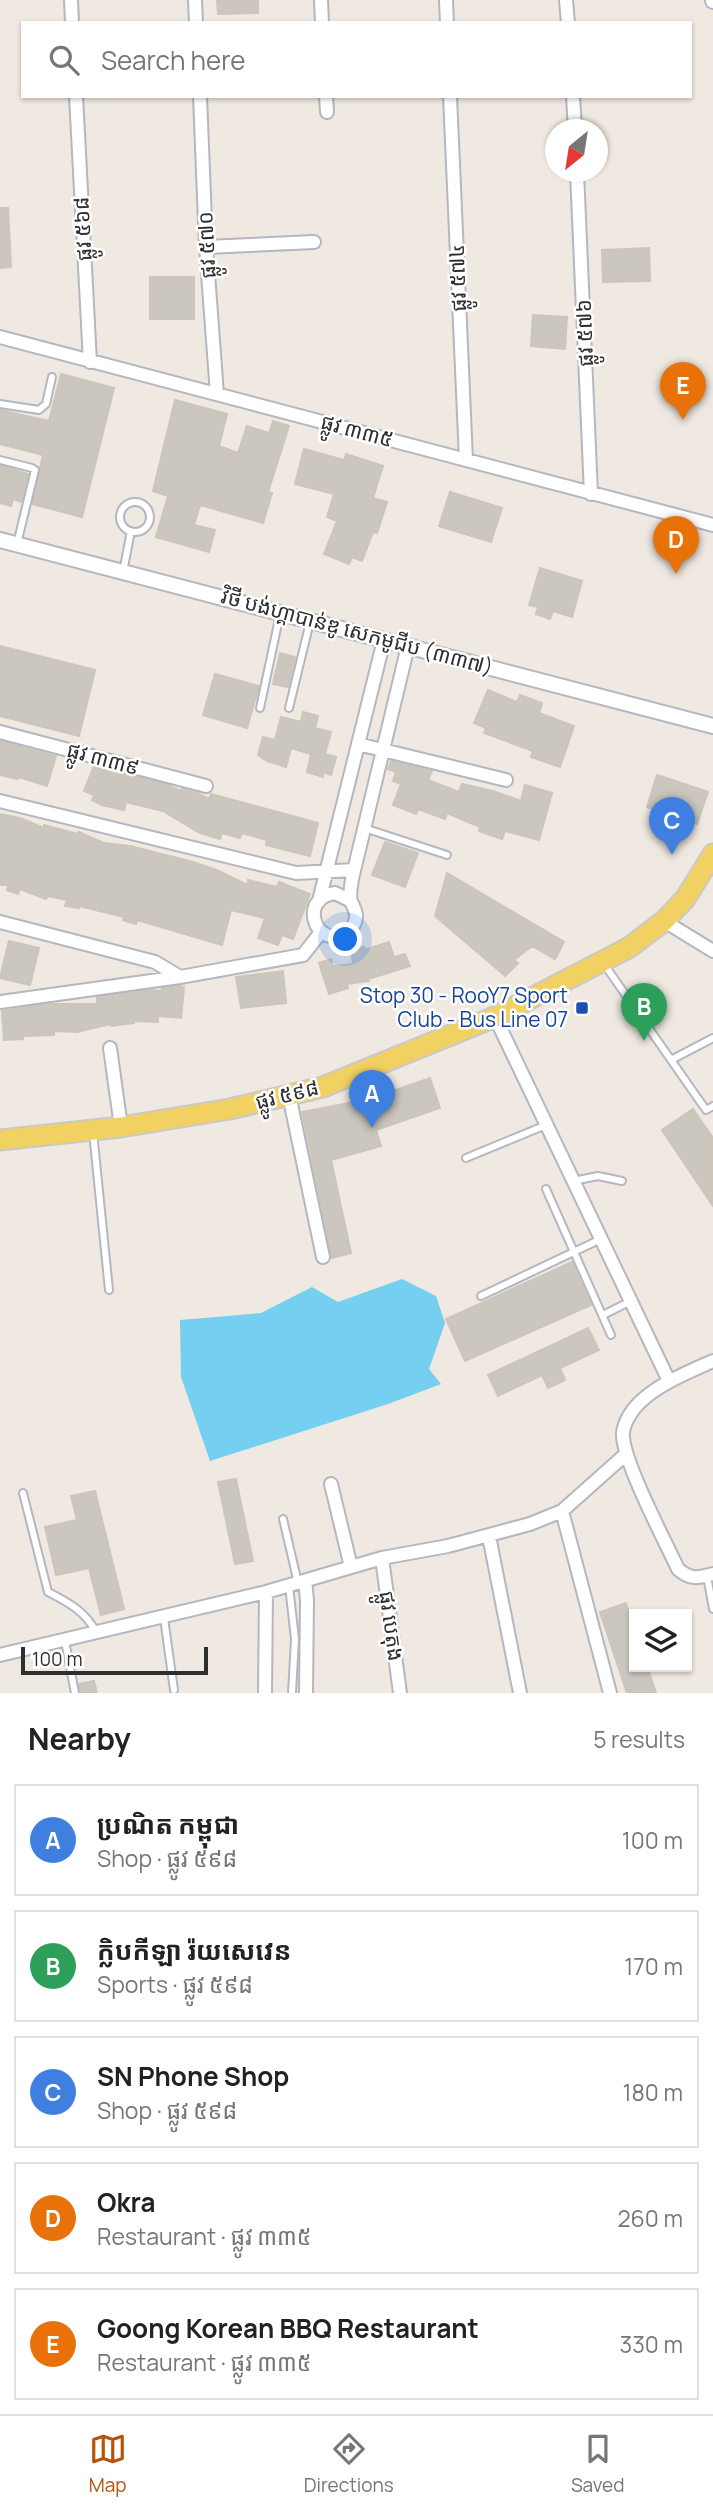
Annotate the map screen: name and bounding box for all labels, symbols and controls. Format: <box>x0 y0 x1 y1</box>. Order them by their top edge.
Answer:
search box <box>21 21 692 98</box>
icon: search <box>45 41 83 79</box>
text: Search here <box>101 42 246 78</box>
north arrow <box>545 119 608 182</box>
street label: ផ្លូវ ៥៦៨ <box>66 196 104 262</box>
street label: ផ្លូវ ៥៧០ <box>190 210 228 279</box>
street label: ផ្លូវ ៥៧៤ <box>442 244 478 312</box>
street label: ផ្លូវ ៥៧៦ <box>569 299 605 367</box>
pin: E <box>660 362 706 420</box>
street label: ផ្លូវ ៣៣៥ <box>316 407 397 459</box>
pin: D <box>653 516 699 574</box>
street label: វិថី បង់ហ្គាបាន់ឌូ សេកមូជីប (៣៣៧) <box>217 581 496 681</box>
street label: ផ្លូវ ៣៣៩ <box>62 735 143 787</box>
pin: C <box>649 797 695 855</box>
your location <box>328 922 362 956</box>
place label: Stop 30 - RooY7 Sport Club - Bus Line 07 <box>360 981 568 1033</box>
pin: B <box>621 983 667 1041</box>
marker: Stop 30 - RooY7 Sport Club - Bus Line 07 <box>574 1000 590 1016</box>
pin: A <box>349 1070 395 1128</box>
street label: ផ្លូវ ៥៩៨ <box>252 1073 323 1121</box>
street label: ផ្លូវ បេតុង <box>367 1589 411 1664</box>
map controls <box>629 1609 692 1672</box>
button: layers <box>629 1609 692 1672</box>
scale bar <box>21 1644 208 1676</box>
text: 100 m <box>32 1646 83 1672</box>
text: Nearby <box>28 1718 131 1759</box>
text: 5 results <box>593 1723 685 1755</box>
text: ប្រណិត កម្ពុជា <box>97 1806 239 1842</box>
text: A <box>45 1824 61 1856</box>
text: 100 m <box>622 1824 683 1856</box>
text: Shop · ផ្លូវ ៥៩៨ <box>97 1842 237 1874</box>
text: ក្លិបកីឡា រ៉យសេវេន <box>97 1932 291 1968</box>
text: B <box>46 1950 60 1982</box>
text: 170 m <box>624 1950 683 1982</box>
text: Sports · ផ្លូវ ៥៩៨ <box>97 1968 253 2000</box>
text: SN Phone Shop <box>97 2058 289 2094</box>
text: C <box>45 2076 62 2108</box>
text: 180 m <box>623 2076 683 2108</box>
text: Shop · ផ្លូវ ៥៩៨ <box>97 2094 237 2126</box>
text: Okra <box>97 2184 156 2220</box>
text: D <box>45 2202 61 2234</box>
text: 260 m <box>617 2202 683 2234</box>
text: Restaurant · ផ្លូវ ៣៣៥ <box>97 2220 311 2252</box>
text: Goong Korean BBQ Restaurant <box>97 2310 479 2346</box>
text: E <box>46 2328 60 2360</box>
text: 330 m <box>619 2328 683 2360</box>
text: Restaurant · ផ្លូវ ៣៣៥ <box>97 2346 311 2378</box>
tab: Map <box>89 2430 127 2498</box>
tab: Directions <box>304 2430 394 2498</box>
tab: Saved <box>571 2430 624 2498</box>

